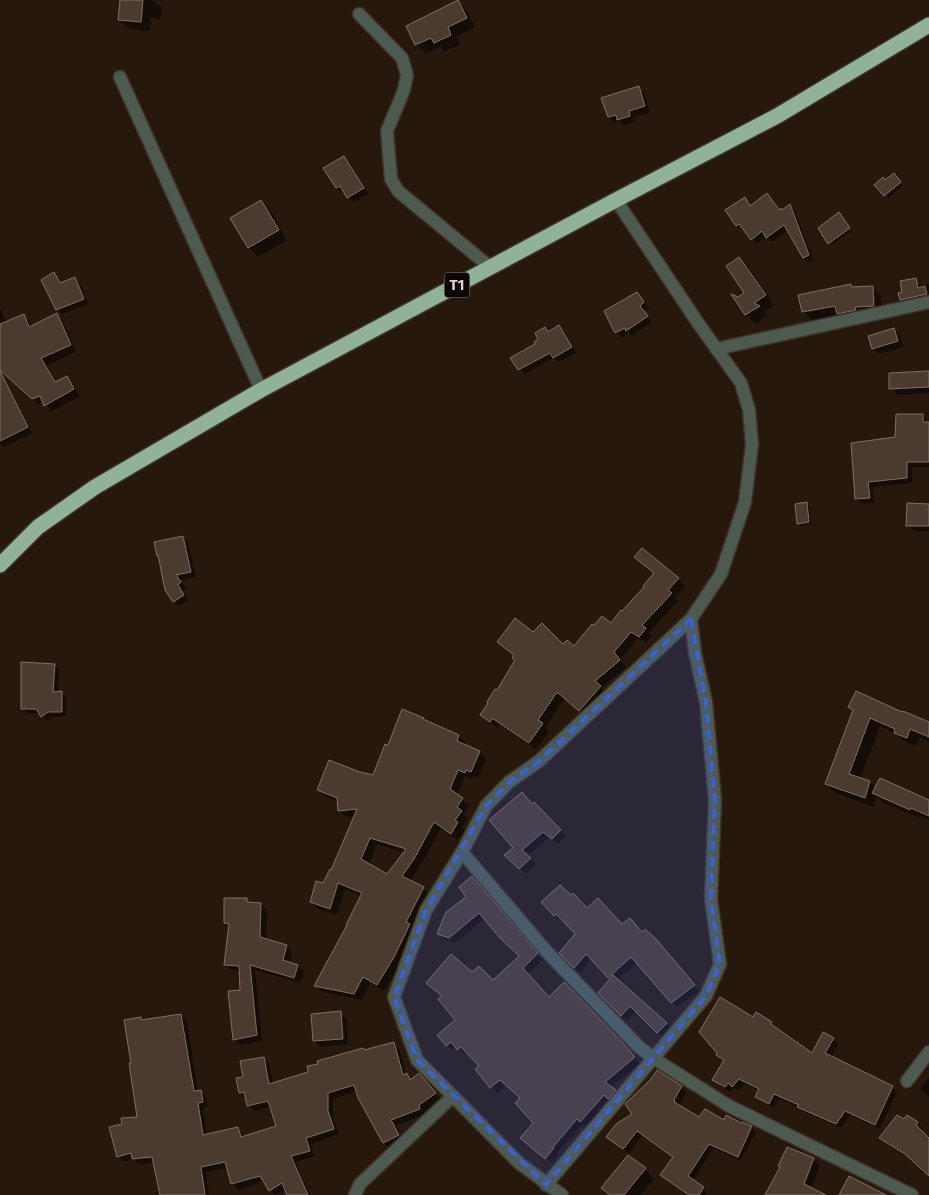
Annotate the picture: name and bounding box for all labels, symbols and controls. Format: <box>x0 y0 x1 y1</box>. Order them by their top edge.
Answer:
road number: T1 <box>444 272 470 298</box>

